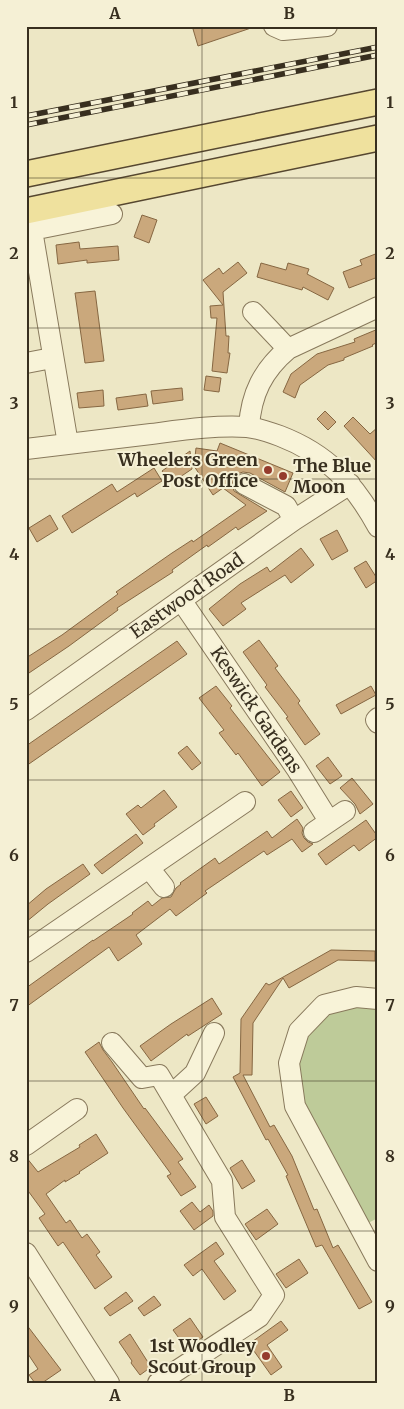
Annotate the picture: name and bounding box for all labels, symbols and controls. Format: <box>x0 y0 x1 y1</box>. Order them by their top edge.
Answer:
text: A <box>108 3 121 23</box>
text: B <box>283 3 295 23</box>
text: 1 <box>10 92 18 112</box>
text: 1 <box>386 92 394 112</box>
text: 2 <box>9 243 19 263</box>
text: 2 <box>385 243 395 263</box>
text: 3 <box>9 393 19 413</box>
text: 3 <box>385 393 395 413</box>
place label: Wheelers Green Post Office <box>117 448 258 492</box>
place label: The Blue Moon <box>293 454 372 498</box>
marker: Wheelers Green Post Office <box>262 464 274 476</box>
marker: The Blue Moon <box>277 470 289 482</box>
text: 4 <box>9 544 19 564</box>
text: 4 <box>385 544 395 564</box>
street label: Eastwood Road <box>125 548 248 643</box>
street label: Keswick Gardens <box>206 642 307 778</box>
text: 5 <box>9 694 19 714</box>
text: 5 <box>385 694 395 714</box>
text: 6 <box>9 845 19 865</box>
text: 6 <box>385 845 395 865</box>
text: 7 <box>9 995 19 1015</box>
text: 7 <box>385 995 395 1015</box>
text: 8 <box>9 1146 19 1166</box>
text: 8 <box>385 1146 395 1166</box>
text: 9 <box>9 1296 19 1316</box>
text: 9 <box>385 1296 395 1316</box>
place label: 1st Woodley Scout Group <box>148 1334 256 1378</box>
marker: 1st Woodley Scout Group <box>260 1350 272 1362</box>
text: A <box>108 1385 121 1405</box>
text: B <box>283 1385 295 1405</box>

